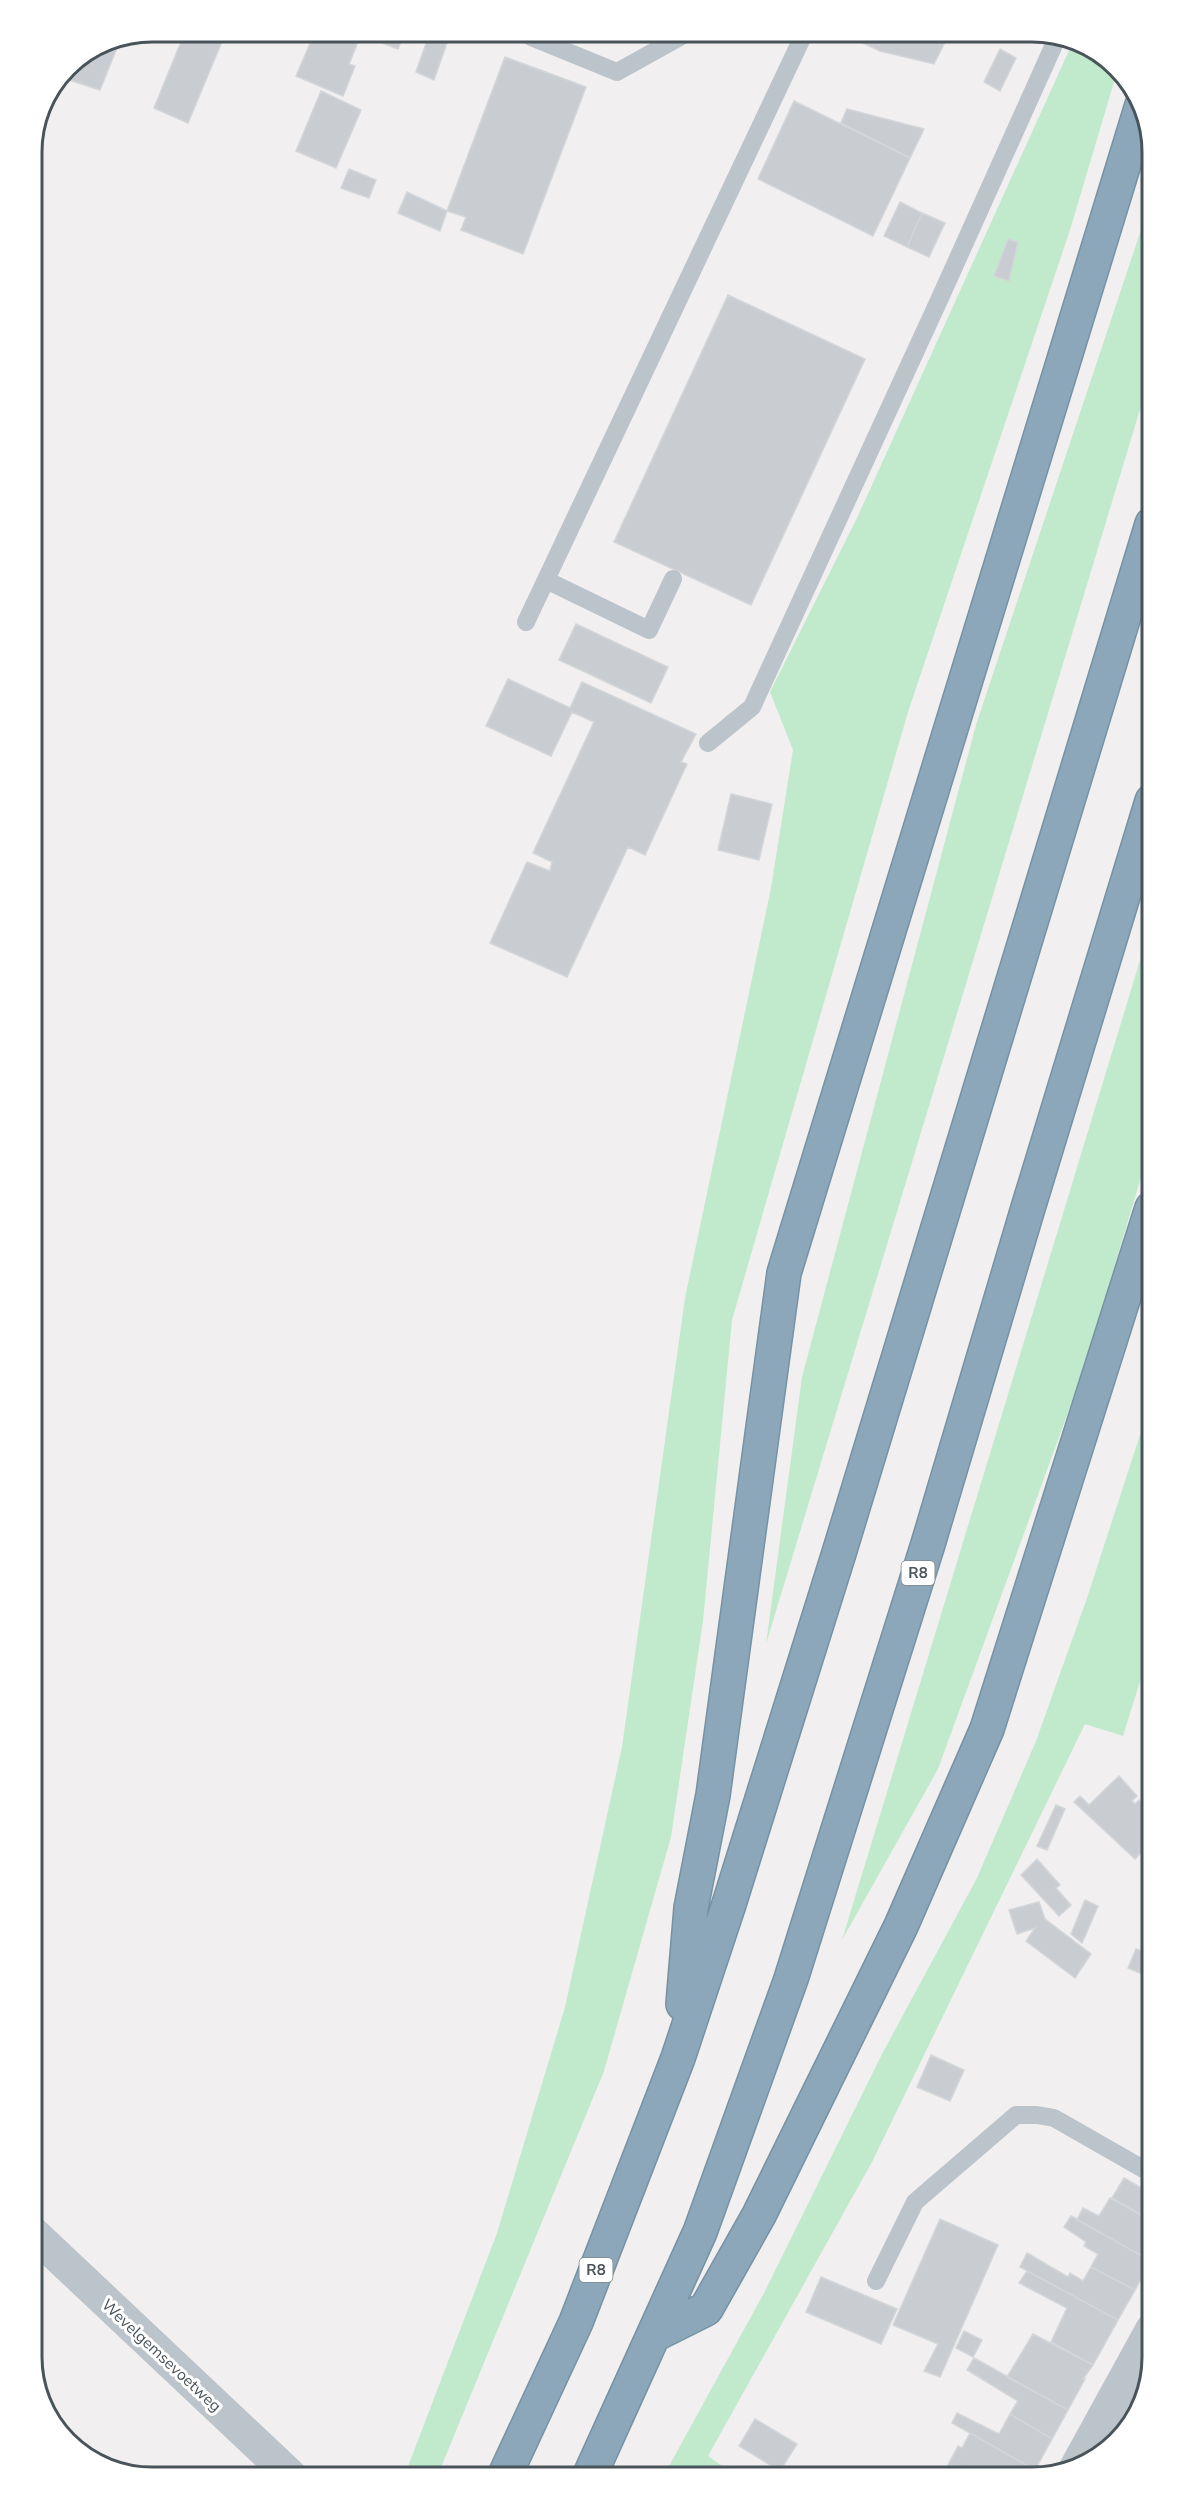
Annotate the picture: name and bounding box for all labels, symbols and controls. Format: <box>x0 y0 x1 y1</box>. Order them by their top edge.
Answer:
road number: R8 <box>902 1561 934 1585</box>
road number: R8 <box>580 2258 612 2282</box>
street label: Wevelgemsevoetweg <box>97 2294 226 2417</box>

